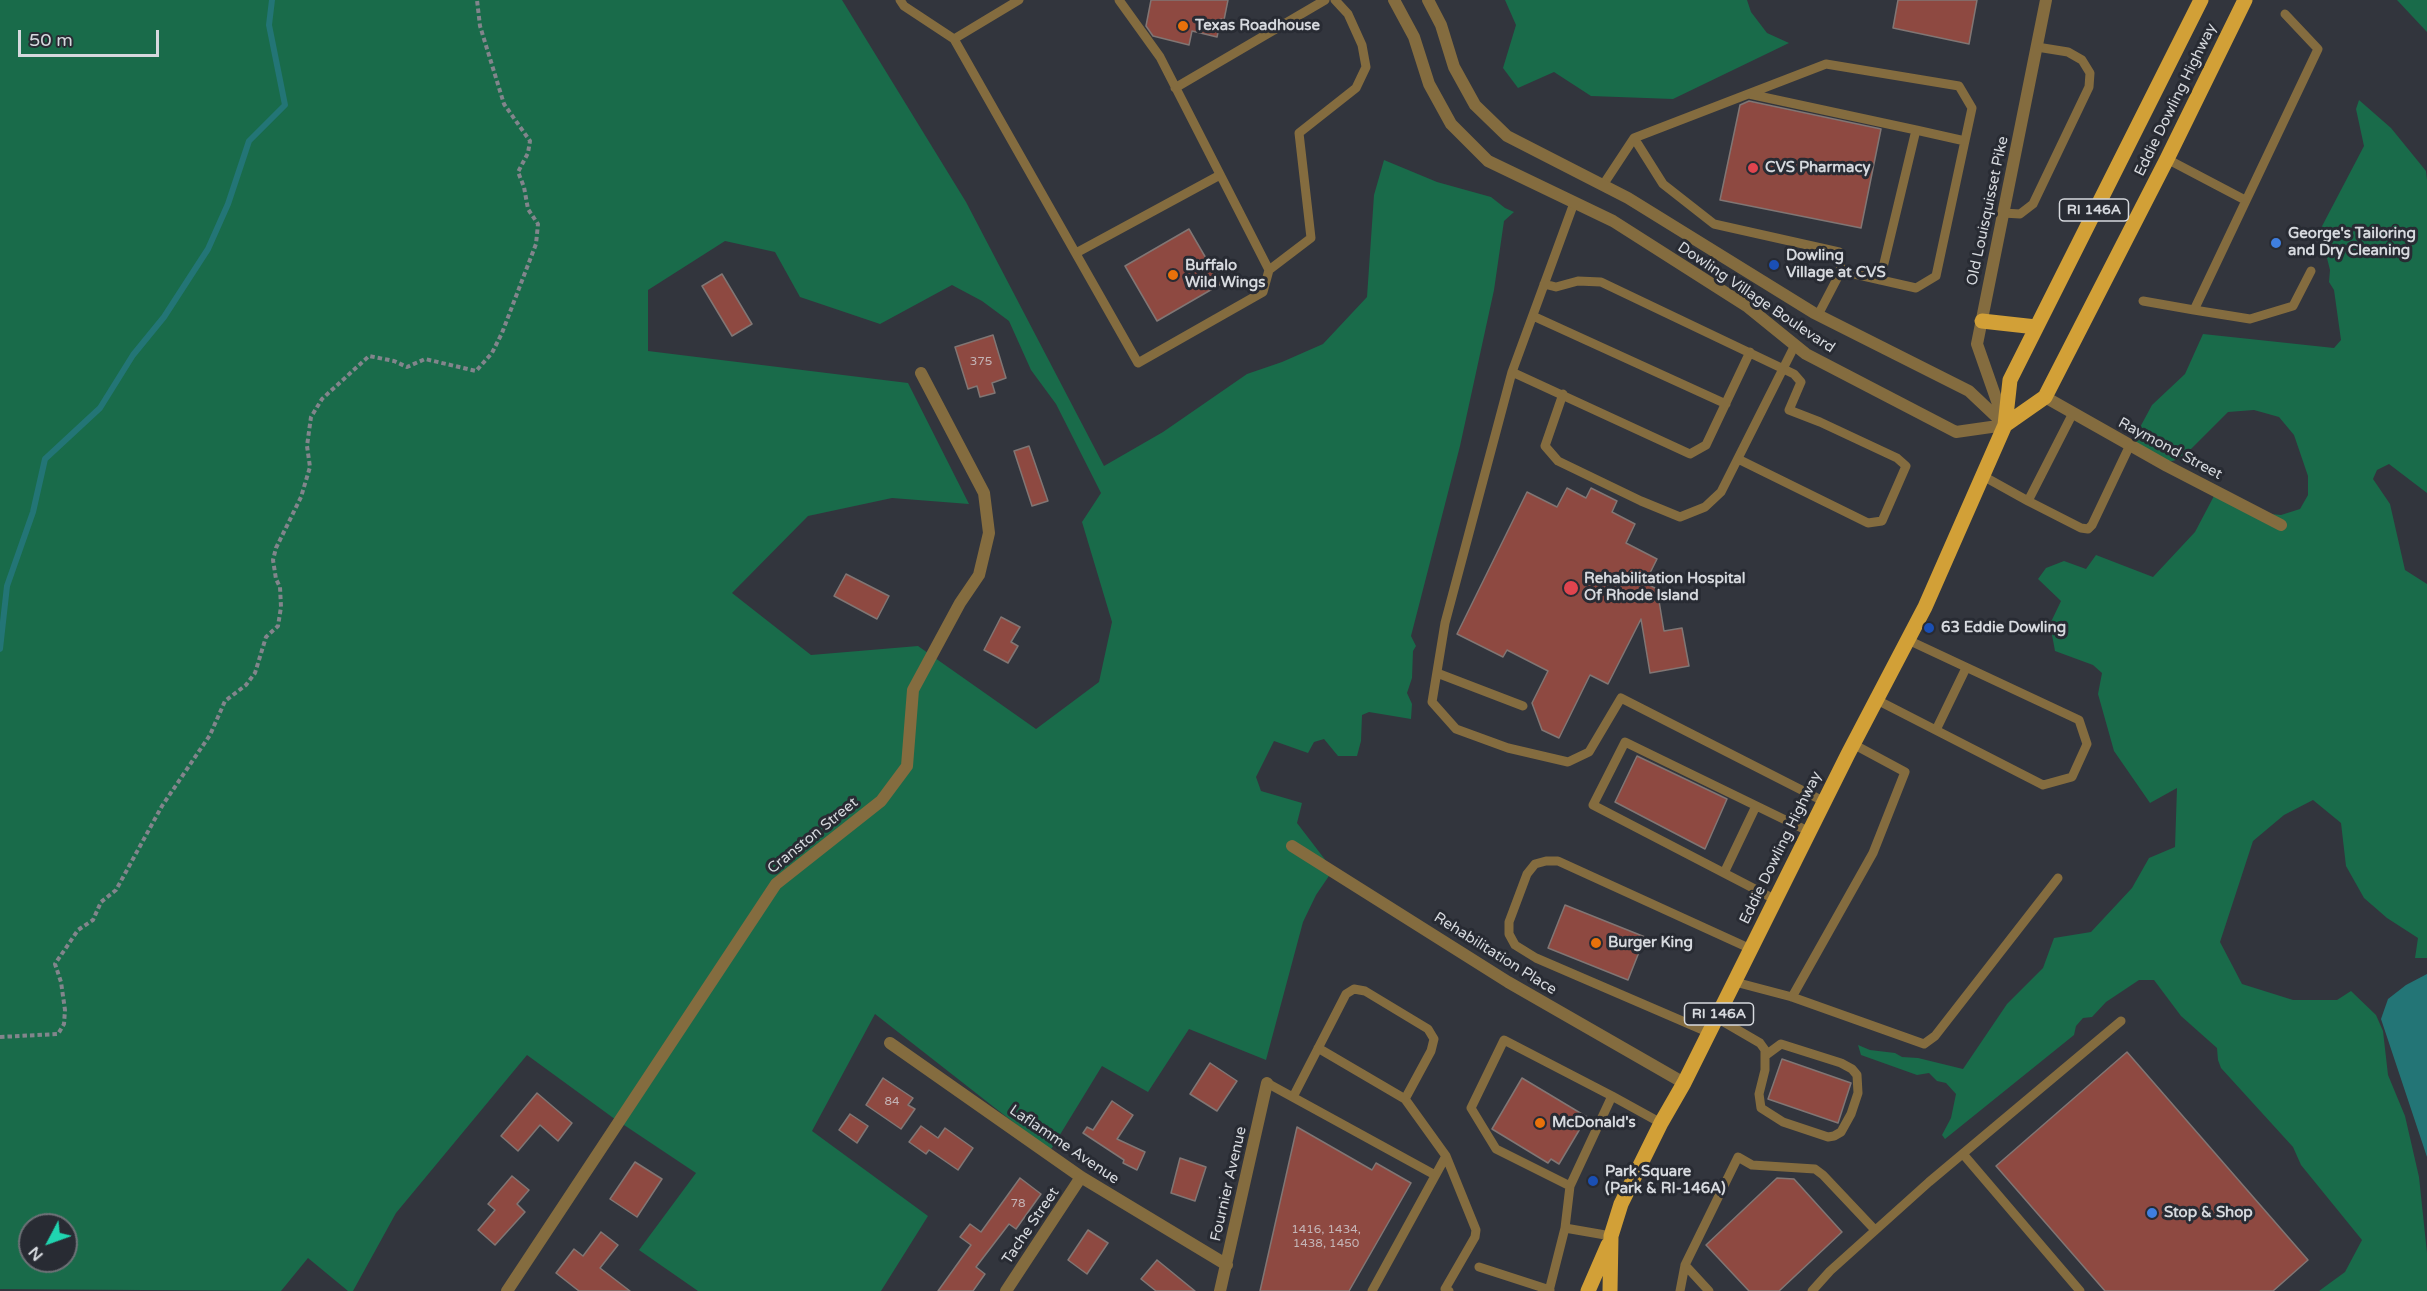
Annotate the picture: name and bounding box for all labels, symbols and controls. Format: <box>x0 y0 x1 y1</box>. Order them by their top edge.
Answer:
place label: Texas Roadhouse <box>1195 17 1320 35</box>
scale bar <box>21 18 162 56</box>
marker: Texas Roadhouse <box>1176 19 1190 33</box>
street label: Eddie Dowling Highway <box>2131 21 2221 179</box>
text: 50 m <box>29 29 73 51</box>
street label: Old Louisquisset Pike <box>1963 135 2013 287</box>
place label: CVS Pharmacy <box>1765 159 1870 177</box>
marker: CVS Pharmacy <box>1746 161 1760 175</box>
road number: RI 146A <box>2060 199 2128 221</box>
place label: George's Tailoring and Dry Cleaning <box>2288 225 2416 260</box>
marker: George's Tailoring and Dry Cleaning <box>2269 236 2283 250</box>
street label: Dowling Village Boulevard <box>1674 239 1838 357</box>
place label: Dowling Village at CVS <box>1786 247 1886 282</box>
place label: Buffalo Wild Wings <box>1185 257 1265 292</box>
marker: Dowling Village at CVS <box>1767 258 1781 272</box>
marker: Buffalo Wild Wings <box>1166 268 1180 282</box>
house number: 375 <box>970 355 992 369</box>
street label: Raymond Street <box>2115 414 2225 484</box>
place label: Rehabilitation Hospital Of Rhode Island <box>1584 570 1746 605</box>
marker: Rehabilitation Hospital Of Rhode Island <box>1562 579 1580 597</box>
place label: 63 Eddie Dowling <box>1941 619 2066 637</box>
marker: 63 Eddie Dowling <box>1922 621 1936 635</box>
street label: Eddie Dowling Highway <box>1736 769 1826 927</box>
street label: Cranston Street <box>764 794 862 878</box>
street label: Rehabilitation Place <box>1430 909 1560 999</box>
place label: Burger King <box>1608 934 1693 952</box>
marker: Burger King <box>1589 936 1603 950</box>
road number: RI 146A <box>1684 1003 1754 1025</box>
house number: 84 <box>884 1095 900 1109</box>
street label: Laflamme Avenue <box>1006 1102 1122 1188</box>
place label: McDonald's <box>1552 1114 1636 1132</box>
marker: McDonald's <box>1533 1116 1547 1130</box>
street label: Fournier Avenue <box>1207 1125 1251 1243</box>
place label: Park Square (Park & RI-146A) <box>1605 1163 1726 1198</box>
marker: Park Square (Park & RI-146A) <box>1586 1174 1600 1188</box>
street label: Tache Street <box>999 1184 1063 1268</box>
house number: 78 <box>1010 1197 1026 1211</box>
place label: Stop & Shop <box>2164 1204 2253 1222</box>
marker: Stop & Shop <box>2145 1206 2159 1220</box>
north arrow <box>18 1213 78 1273</box>
house number: 1416, 1434, 1438, 1450 <box>1291 1223 1361 1251</box>
text: N <box>24 1242 48 1265</box>

